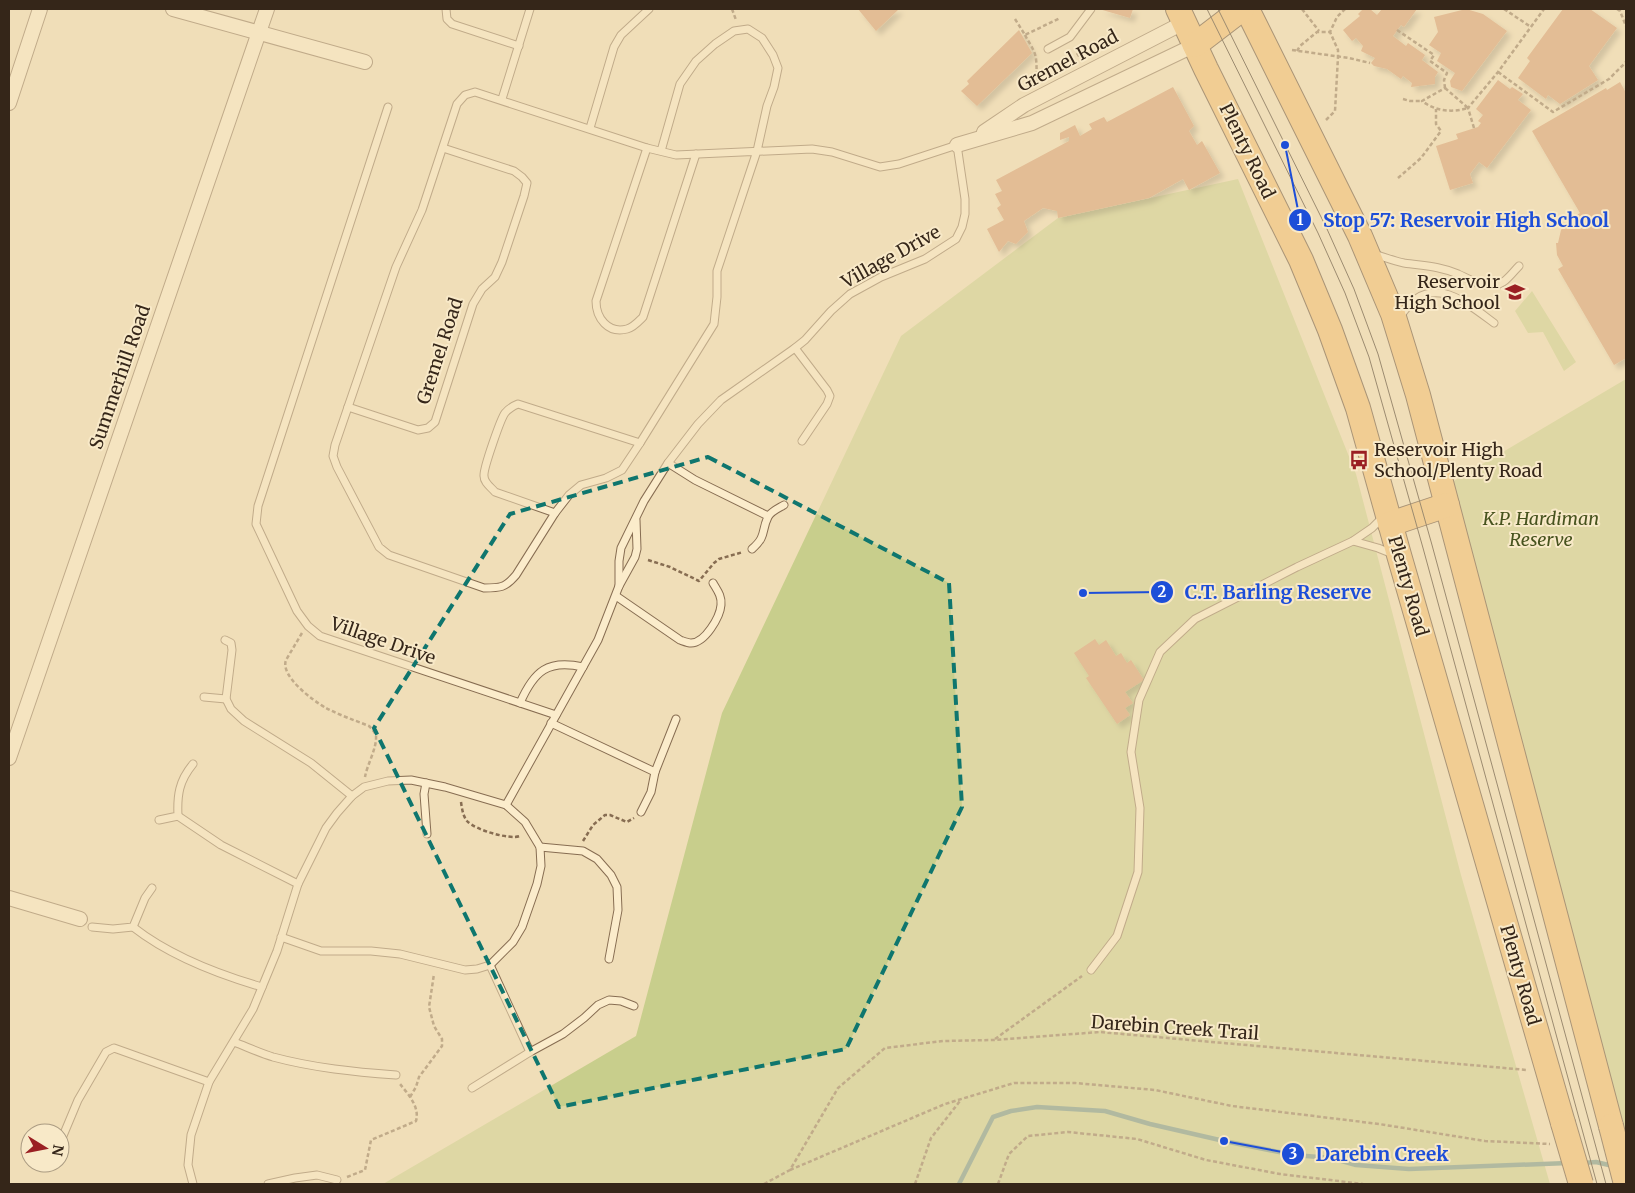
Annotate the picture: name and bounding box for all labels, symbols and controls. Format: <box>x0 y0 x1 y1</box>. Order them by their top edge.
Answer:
street label: Gremel Road <box>1014 24 1122 97</box>
street label: Plenty Road <box>1214 99 1281 202</box>
callout: Stop 57: Reservoir High School <box>1288 203 1619 237</box>
text: Stop 57: Reservoir High School <box>1323 208 1609 232</box>
text: 1 <box>1297 210 1304 229</box>
street label: Village Drive <box>836 220 944 294</box>
place label: Reservoir High School <box>1395 270 1500 314</box>
school or university icon: Reservoir High School <box>1504 281 1526 303</box>
street label: Gremel Road <box>412 295 468 407</box>
street label: Summerhill Road <box>84 301 155 452</box>
place label: Reservoir High School/Plenty Road <box>1374 438 1543 482</box>
bus stop icon: Reservoir High School/Plenty Road <box>1348 449 1370 471</box>
park label: K.P. Hardiman Reserve <box>1482 507 1599 551</box>
street label: Plenty Road <box>1383 533 1434 639</box>
callout: C.T. Barling Reserve <box>1149 575 1381 609</box>
text: C.T. Barling Reserve <box>1185 580 1371 604</box>
text: 2 <box>1158 582 1167 601</box>
street label: Village Drive <box>327 611 439 669</box>
street label: Plenty Road <box>1495 922 1546 1028</box>
street label: Darebin Creek Trail <box>1090 1010 1260 1045</box>
north arrow <box>20 1123 70 1173</box>
callout: Darebin Creek <box>1281 1137 1458 1171</box>
text: Darebin Creek <box>1316 1142 1449 1166</box>
text: N <box>48 1143 68 1157</box>
text: 3 <box>1289 1144 1297 1163</box>

